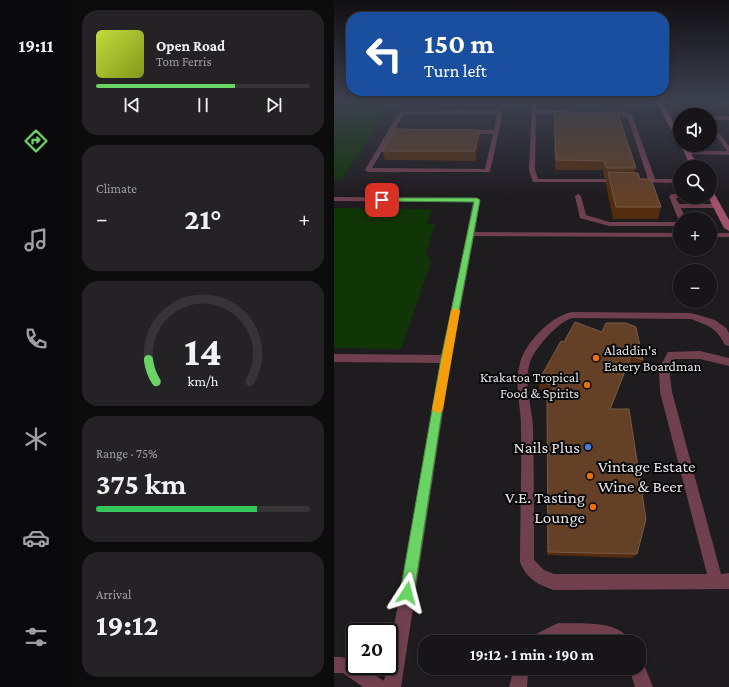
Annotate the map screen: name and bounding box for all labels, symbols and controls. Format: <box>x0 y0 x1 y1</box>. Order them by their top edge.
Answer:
icon: left <box>358 28 410 80</box>
text: 150 m <box>424 28 494 59</box>
text: 19:11 <box>18 36 54 56</box>
text: Open Road <box>156 38 225 54</box>
text: Tom Ferris <box>156 54 211 69</box>
text: Turn left <box>424 61 487 81</box>
icon: previous <box>121 94 143 116</box>
icon: pause <box>192 94 214 116</box>
icon: next <box>263 94 285 116</box>
map controls <box>673 108 717 308</box>
button: sound <box>673 108 717 152</box>
icon: directions <box>22 127 50 155</box>
button: search <box>673 160 717 204</box>
text: Climate <box>96 181 137 196</box>
pin <box>365 183 399 217</box>
icon: arrive <box>371 189 393 211</box>
text: 21° <box>184 202 222 235</box>
text: − <box>96 206 108 231</box>
text: + <box>298 206 310 231</box>
button: + <box>673 212 717 256</box>
icon: music <box>22 226 50 254</box>
button: − <box>673 264 717 308</box>
icon: phone <box>22 325 50 353</box>
text: 14 <box>184 327 222 373</box>
place label: Aladdin's Eatery Boardman <box>604 342 702 374</box>
marker: Aladdin's Eatery Boardman <box>591 353 601 363</box>
place label: Krakatoa Tropical Food & Spirits <box>480 369 579 401</box>
text: km/h <box>188 372 219 388</box>
marker: Krakatoa Tropical Food & Spirits <box>582 380 592 390</box>
icon: climate <box>22 425 50 453</box>
place label: Nails Plus <box>514 438 580 457</box>
marker: Nails Plus <box>583 442 593 452</box>
text: Range · 75% <box>96 446 158 461</box>
place label: Vintage Estate Wine & Beer <box>598 457 696 496</box>
text: 375 km <box>96 467 187 500</box>
marker: Vintage Estate Wine & Beer <box>585 471 595 481</box>
place label: V.E. Tasting Lounge <box>505 488 585 527</box>
marker: V.E. Tasting Lounge <box>588 502 598 512</box>
icon: car <box>22 524 50 552</box>
position arrow <box>386 572 428 614</box>
text: Arrival <box>96 587 131 602</box>
text: 19:12 <box>96 608 158 641</box>
icon: filters <box>22 623 50 651</box>
speed limit sign: 20 <box>346 623 398 675</box>
text: 19:12 · 1 min · 190 m <box>470 647 594 663</box>

